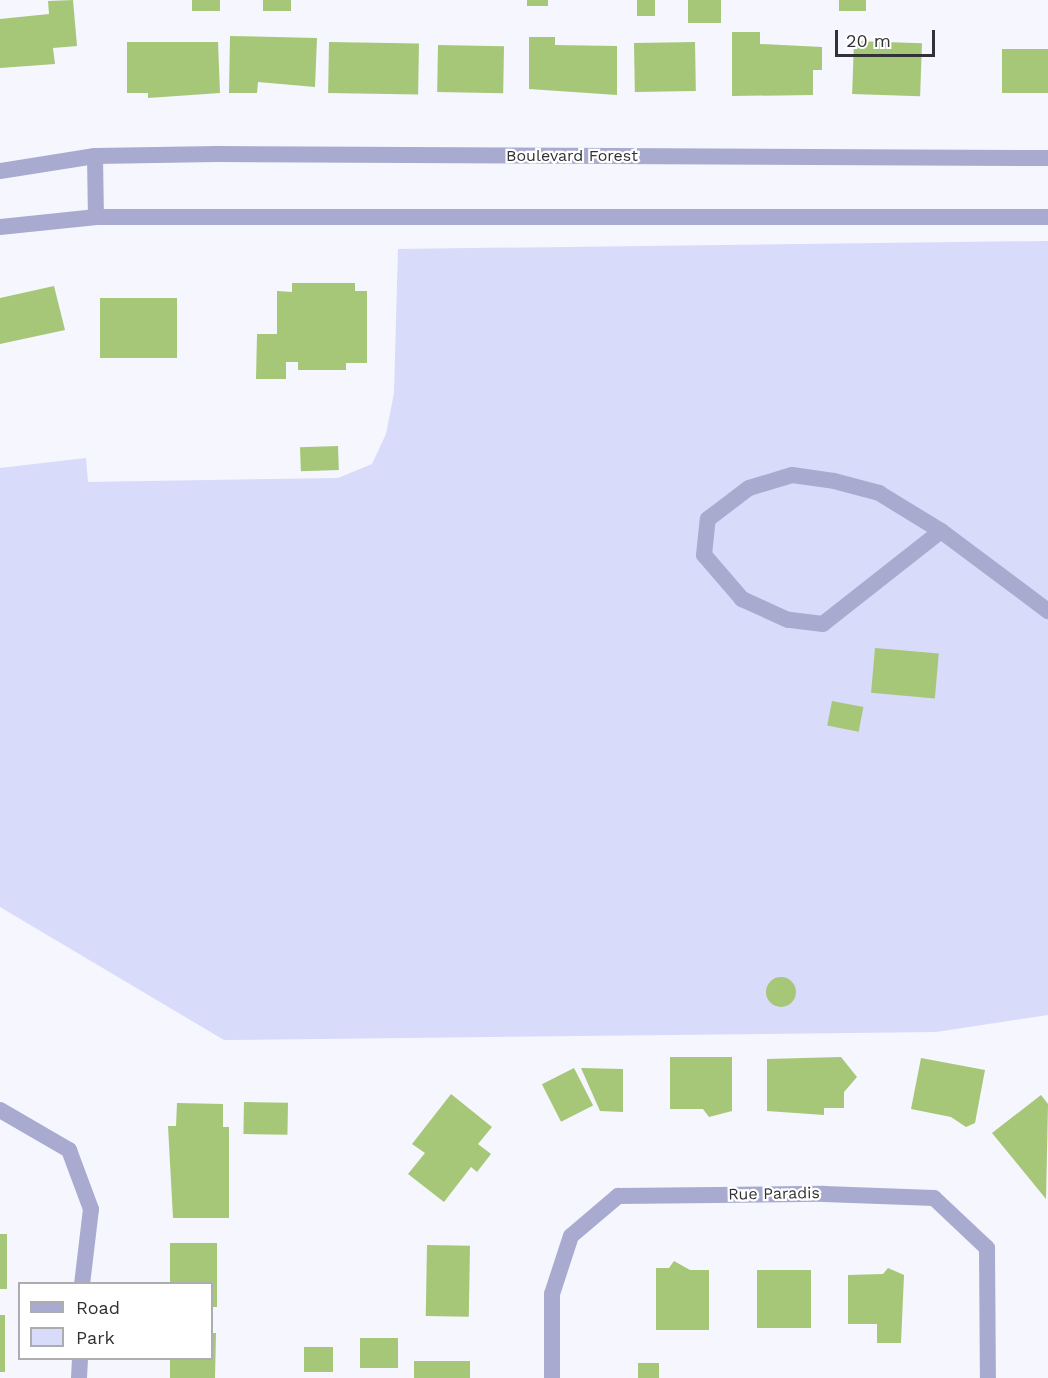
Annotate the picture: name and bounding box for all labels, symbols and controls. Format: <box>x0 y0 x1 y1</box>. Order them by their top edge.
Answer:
scale bar <box>838 18 938 56</box>
text: 20 m <box>846 30 891 51</box>
street label: Boulevard Forest <box>506 146 638 166</box>
street label: Rue Paradis <box>728 1184 820 1204</box>
legend <box>18 1282 213 1360</box>
text: Road <box>76 1297 120 1318</box>
text: Park <box>76 1327 115 1348</box>

